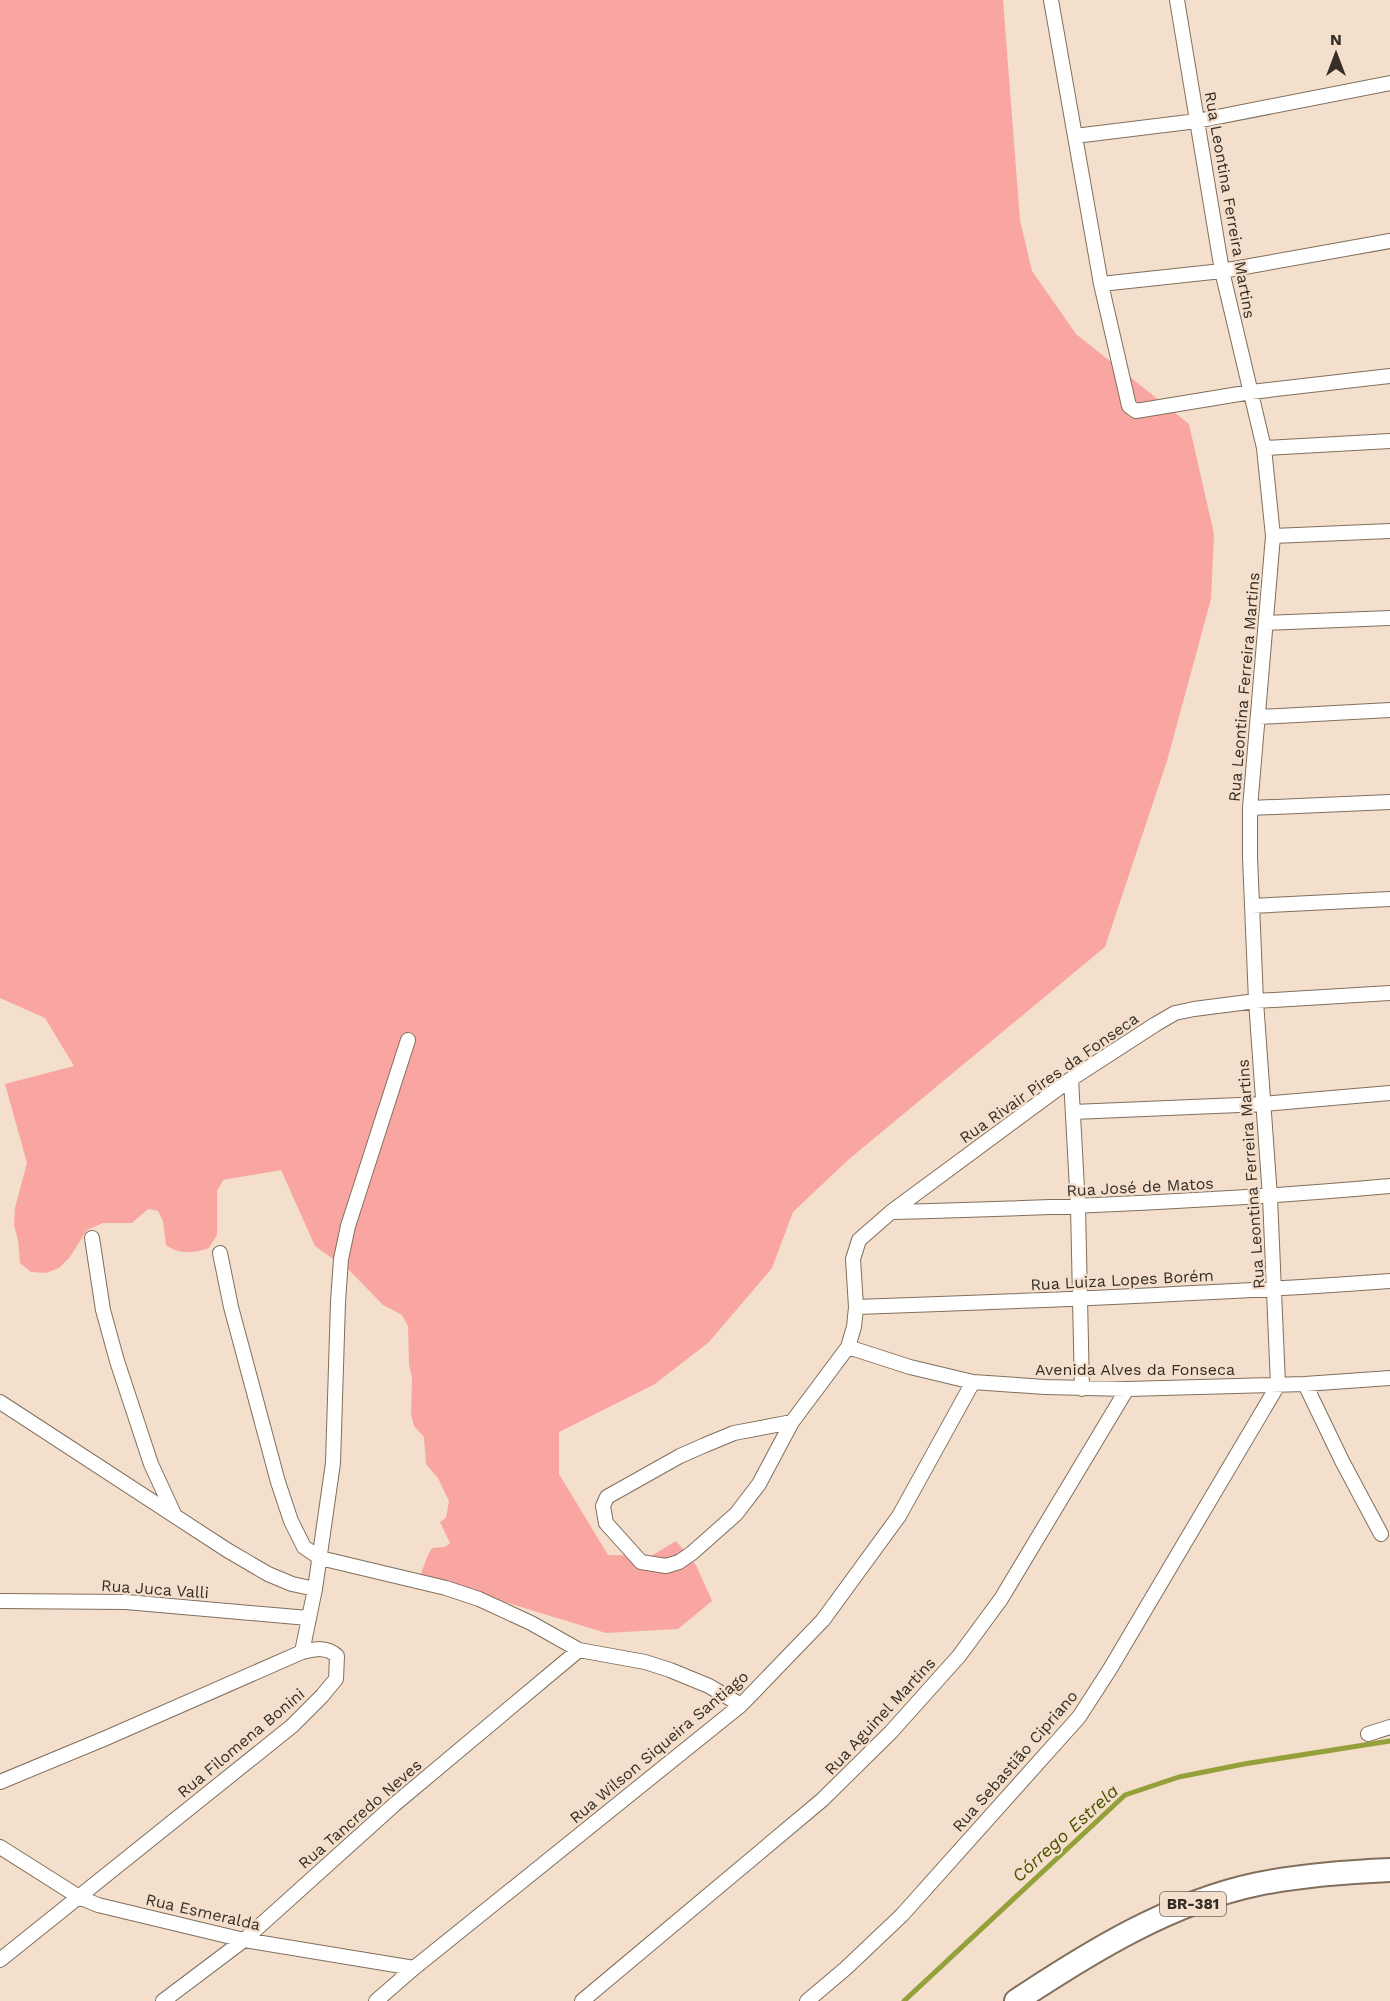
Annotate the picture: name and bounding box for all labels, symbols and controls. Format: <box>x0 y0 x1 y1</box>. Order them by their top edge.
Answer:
north arrow <box>1306 24 1366 84</box>
text: N <box>1330 30 1342 49</box>
street label: Rua Leontina Ferreira Martins <box>1201 90 1259 320</box>
street label: Rua Leontina Ferreira Martins <box>1225 571 1263 803</box>
street label: Rua Rivair Pires da Fonseca <box>956 1009 1142 1147</box>
street label: Rua Leontina Ferreira Martins <box>1233 1058 1269 1290</box>
street label: Rua José de Matos <box>1066 1174 1214 1200</box>
street label: Rua Luiza Lopes Borém <box>1030 1266 1214 1294</box>
street label: Avenida Alves da Fonseca <box>1035 1360 1235 1379</box>
street label: Rua Juca Valli <box>100 1576 210 1602</box>
street label: Rua Aguinel Martins <box>821 1653 939 1779</box>
street label: Rua Wilson Siqueira Santiago <box>566 1667 752 1827</box>
street label: Rua Filomena Bonini <box>174 1684 308 1802</box>
street label: Rua Sebastião Cipriano <box>948 1686 1082 1836</box>
street label: Rua Tancredo Neves <box>294 1755 426 1873</box>
water label: Córrego Estrela <box>1008 1780 1122 1886</box>
street label: Rua Esmeralda <box>144 1890 262 1934</box>
road number: BR-381 <box>1160 1892 1226 1916</box>

